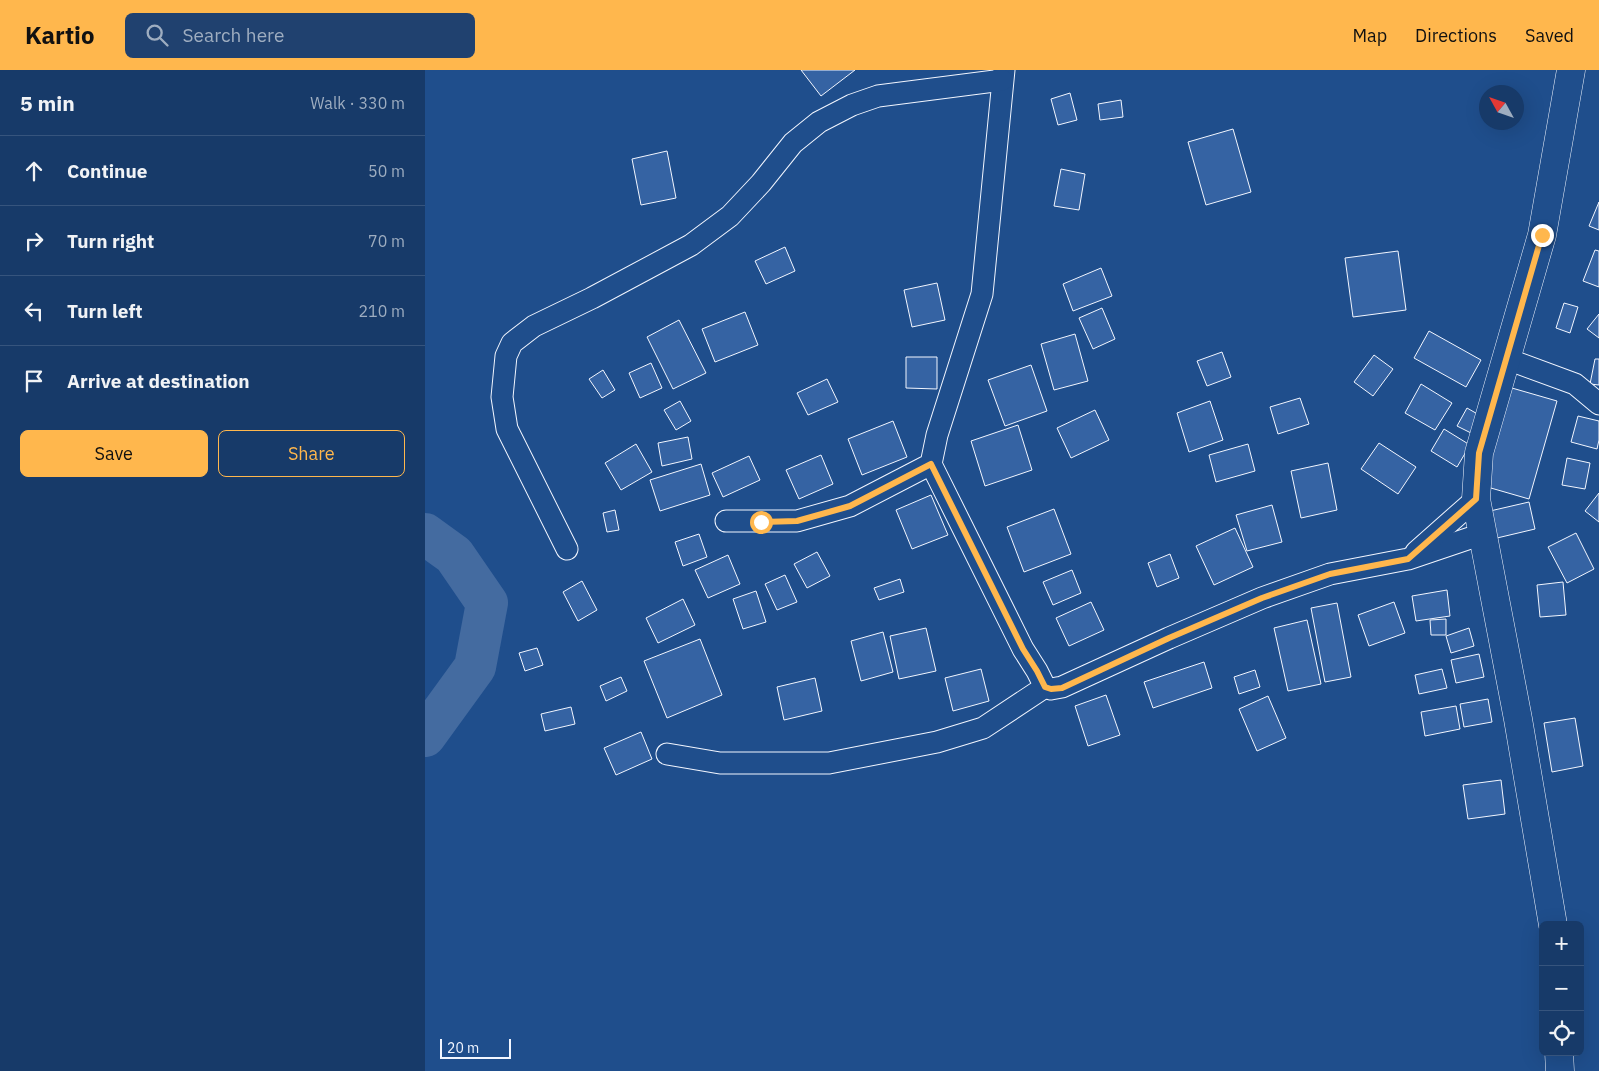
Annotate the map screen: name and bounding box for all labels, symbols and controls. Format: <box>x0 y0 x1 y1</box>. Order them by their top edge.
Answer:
search box <box>125 13 475 58</box>
text: Kartio <box>25 19 95 51</box>
icon: search <box>143 21 171 49</box>
text: Search here <box>183 23 284 47</box>
text: Map <box>1352 24 1387 47</box>
text: Directions <box>1415 24 1497 47</box>
text: Saved <box>1525 24 1574 47</box>
north arrow <box>1479 85 1524 130</box>
text: 5 min <box>20 89 75 117</box>
text: Walk · 330 m <box>310 93 405 113</box>
icon: ahead <box>20 157 48 185</box>
text: Continue <box>67 159 147 183</box>
text: 50 m <box>368 161 405 181</box>
route end <box>1531 224 1554 247</box>
icon: right <box>20 227 48 255</box>
text: Turn right <box>67 229 154 253</box>
text: 70 m <box>368 231 405 251</box>
icon: left <box>20 297 48 325</box>
text: Turn left <box>67 299 143 323</box>
text: 210 m <box>358 301 405 321</box>
icon: arrive <box>20 367 48 395</box>
text: Arrive at destination <box>67 369 250 393</box>
button: Save <box>20 430 208 477</box>
button: Share <box>218 430 405 477</box>
route start <box>750 511 773 534</box>
map controls <box>1539 921 1584 1056</box>
button: + <box>1539 921 1584 966</box>
button: − <box>1539 966 1584 1011</box>
button: locate <box>1539 1011 1584 1056</box>
scale bar <box>440 1036 511 1059</box>
text: 20 m <box>447 1039 479 1057</box>

